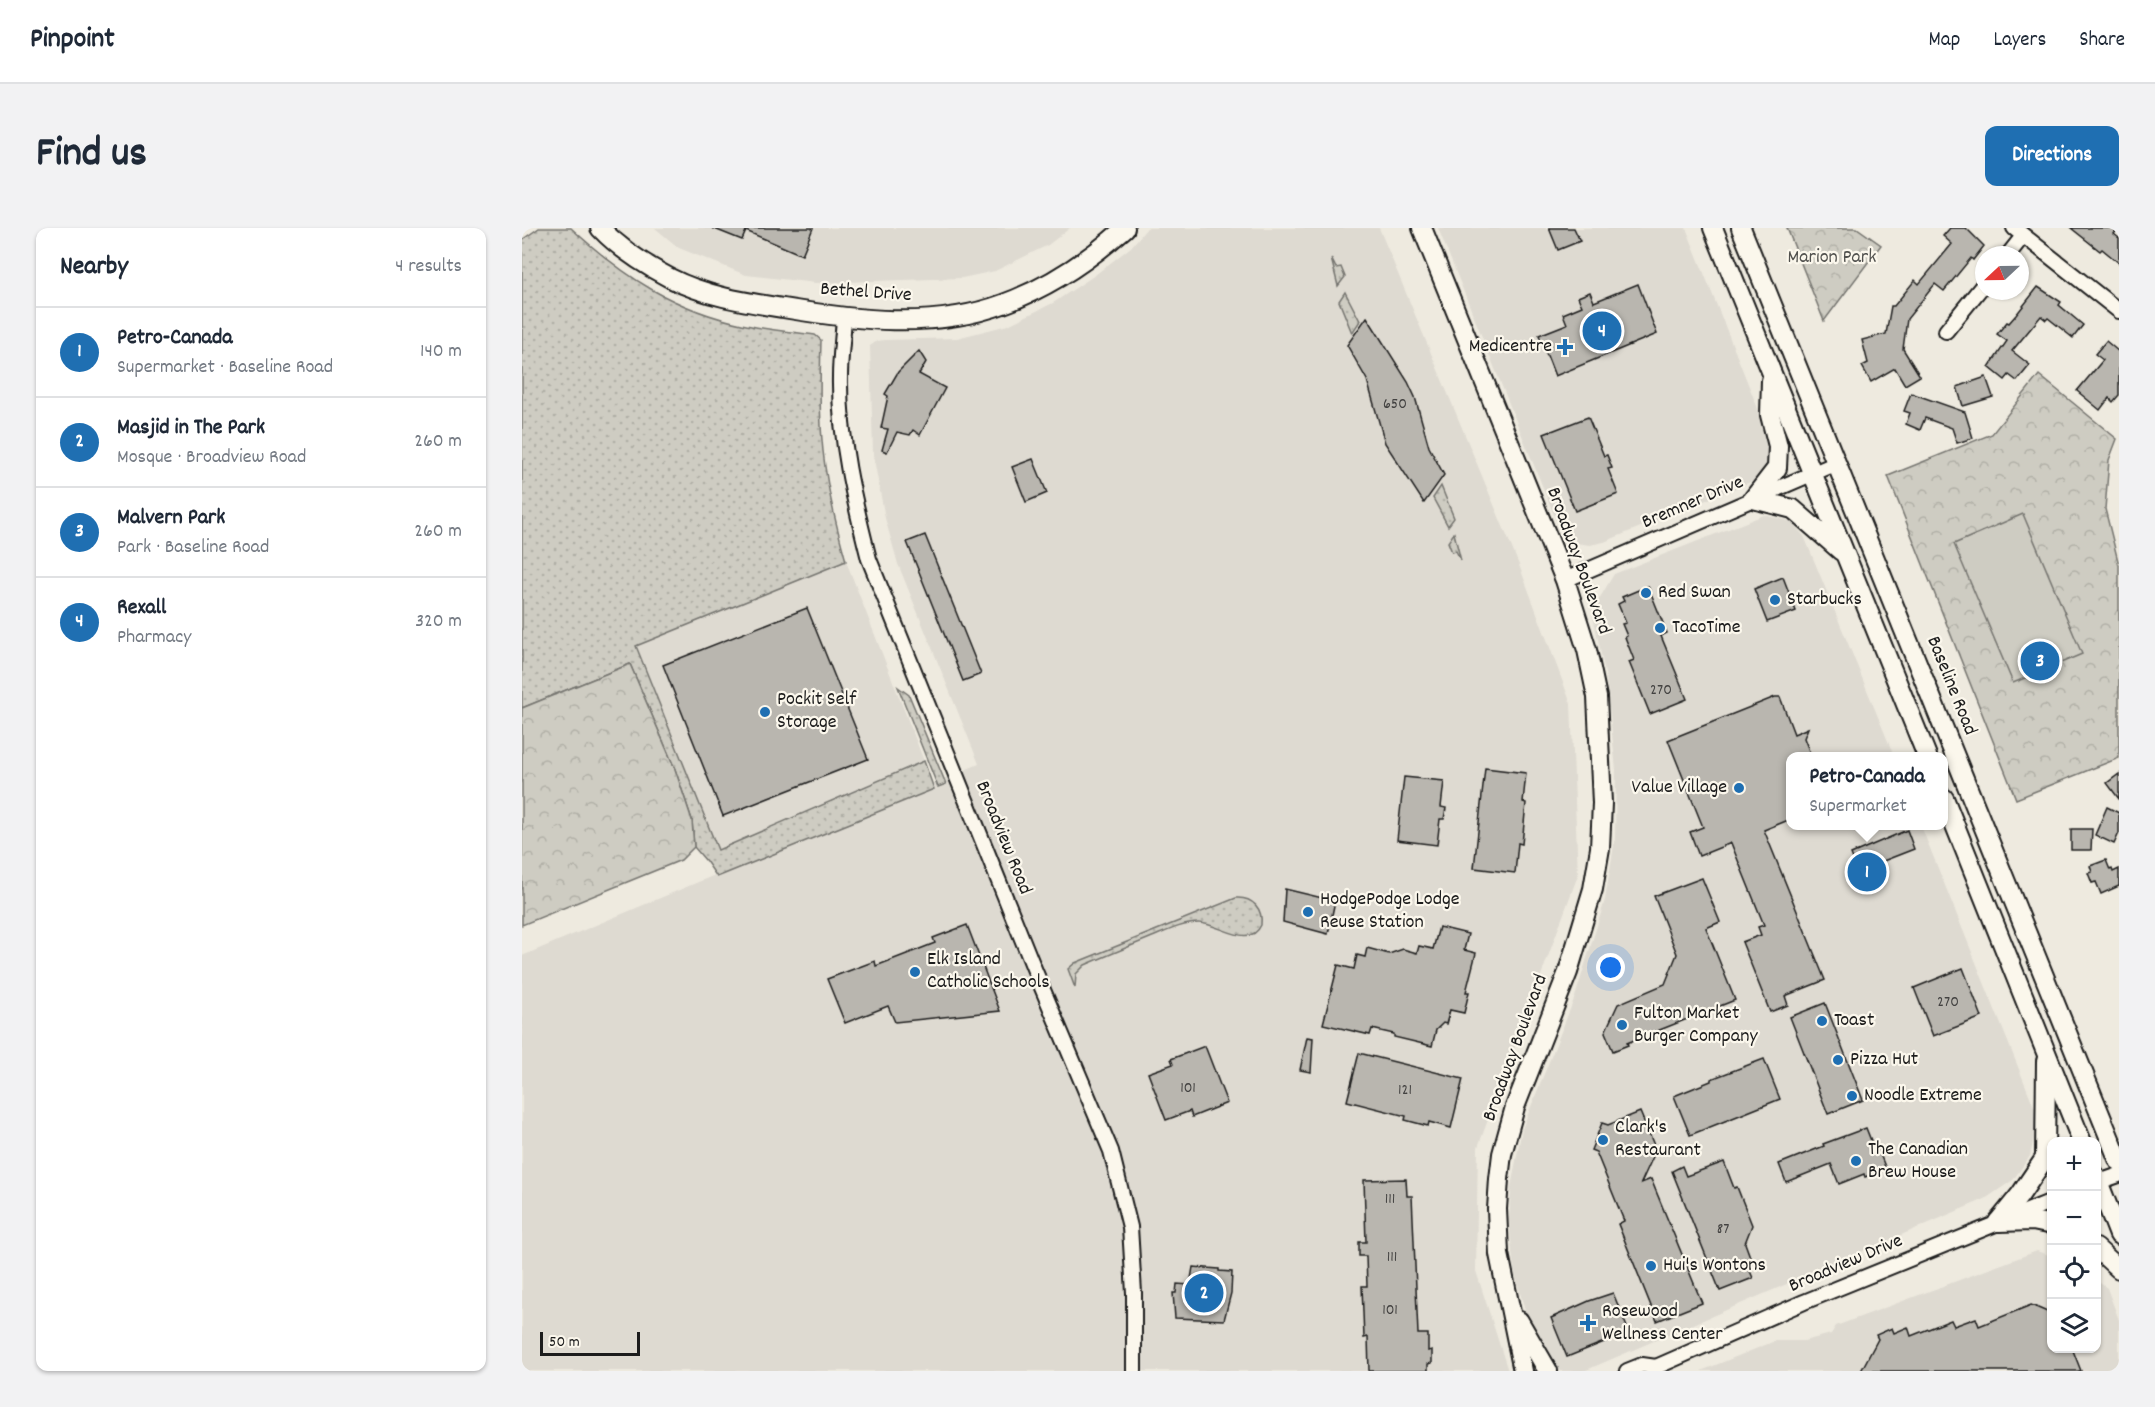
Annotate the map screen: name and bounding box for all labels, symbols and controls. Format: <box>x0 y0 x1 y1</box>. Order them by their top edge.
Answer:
text: Pinpoint <box>30 21 115 61</box>
text: Map <box>1929 26 1960 56</box>
text: Layers <box>1993 26 2046 56</box>
text: Share <box>2079 26 2125 56</box>
text: Find us <box>36 126 147 186</box>
button: Directions <box>1985 126 2119 186</box>
park label: Marion Park <box>1788 244 1876 272</box>
north arrow <box>1975 246 2029 300</box>
text: Nearby <box>60 249 128 286</box>
text: 4 results <box>395 253 462 281</box>
street label: Bethel Drive <box>819 276 913 310</box>
pin: 4 <box>1582 308 1622 354</box>
text: Petro-Canada <box>117 323 233 354</box>
place label: Medicentre <box>1469 333 1552 361</box>
text: 1 <box>77 338 82 366</box>
text: 140 m <box>420 338 462 366</box>
marker: Medicentre <box>1556 338 1574 356</box>
text: Supermarket · Baseline Road <box>117 354 333 382</box>
house number: 650 <box>1383 393 1407 416</box>
text: Masjid in The Park <box>117 413 265 444</box>
text: 2 <box>75 428 84 456</box>
text: 260 m <box>414 428 462 456</box>
text: Mosque · Broadview Road <box>117 444 306 472</box>
street label: Bremner Drive <box>1638 469 1748 537</box>
street label: Broadway Boulevard <box>1538 484 1618 638</box>
text: Malvern Park <box>117 503 225 534</box>
text: 3 <box>75 518 84 546</box>
text: 260 m <box>414 518 462 546</box>
text: Park · Baseline Road <box>117 534 269 562</box>
place label: Red Swan <box>1658 579 1731 607</box>
marker: Red Swan <box>1639 586 1653 600</box>
place label: Starbucks <box>1787 586 1862 614</box>
text: Rexall <box>117 593 166 624</box>
marker: Starbucks <box>1768 593 1782 607</box>
text: 4 <box>75 608 84 636</box>
text: 320 m <box>415 608 462 636</box>
place label: TacoTime <box>1672 614 1741 642</box>
marker: TacoTime <box>1653 621 1667 635</box>
text: Pharmacy <box>117 624 191 652</box>
street label: Baseline Road <box>1918 632 1984 740</box>
pin: 3 <box>2020 638 2060 684</box>
house number: 270 <box>1650 679 1672 702</box>
place label: Pockit Self Storage <box>777 686 857 737</box>
marker: Pockit Self Storage <box>758 705 772 719</box>
popup <box>1786 752 1948 830</box>
text: Petro-Canada <box>1809 762 1925 793</box>
place label: Value Village <box>1632 774 1727 802</box>
street label: Broadview Road <box>967 777 1039 899</box>
marker: Value Village <box>1732 781 1746 795</box>
text: Supermarket <box>1809 793 1907 821</box>
pin: 1 <box>1848 850 1886 894</box>
place label: HodgePodge Lodge Reuse Station <box>1320 886 1460 937</box>
marker: HodgePodge Lodge Reuse Station <box>1301 905 1315 919</box>
place label: Elk Island Catholic Schools <box>927 946 1050 997</box>
your location <box>1596 953 1625 982</box>
marker: Elk Island Catholic Schools <box>908 965 922 979</box>
street label: Broadway Boulevard <box>1476 971 1556 1125</box>
house number: 270 <box>1937 991 1959 1014</box>
place label: Fulton Market Burger Company <box>1634 1000 1758 1051</box>
place label: Toast <box>1834 1007 1874 1035</box>
marker: Toast <box>1815 1014 1829 1028</box>
marker: Fulton Market Burger Company <box>1615 1018 1629 1032</box>
place label: Pizza Hut <box>1850 1046 1918 1074</box>
marker: Pizza Hut <box>1831 1053 1845 1067</box>
house number: 101 <box>1180 1077 1196 1100</box>
house number: 121 <box>1398 1079 1412 1102</box>
place label: Noodle Extreme <box>1864 1082 1982 1110</box>
marker: Noodle Extreme <box>1845 1089 1859 1103</box>
place label: Clark's Restaurant <box>1615 1114 1701 1165</box>
marker: Clark's Restaurant <box>1596 1133 1610 1147</box>
place label: The Canadian Brew House <box>1868 1136 1968 1187</box>
map controls <box>2047 1137 2101 1353</box>
button: + <box>2047 1137 2101 1191</box>
marker: The Canadian Brew House <box>1849 1154 1863 1168</box>
house number: 111 <box>1385 1188 1395 1211</box>
button: − <box>2047 1191 2101 1245</box>
house number: 87 <box>1717 1218 1729 1241</box>
street label: Broadview Drive <box>1785 1227 1908 1301</box>
button: locate <box>2047 1245 2101 1299</box>
house number: 111 <box>1387 1246 1397 1269</box>
place label: Hui's Wontons <box>1663 1252 1766 1280</box>
marker: Hui's Wontons <box>1644 1259 1658 1273</box>
pin: 2 <box>1184 1270 1224 1316</box>
place label: Rosewood Wellness Center <box>1602 1298 1723 1349</box>
house number: 101 <box>1382 1299 1398 1322</box>
button: layers <box>2047 1299 2101 1353</box>
marker: Rosewood Wellness Center <box>1579 1314 1597 1332</box>
scale bar <box>540 1329 640 1356</box>
text: 50 m <box>549 1331 580 1354</box>

